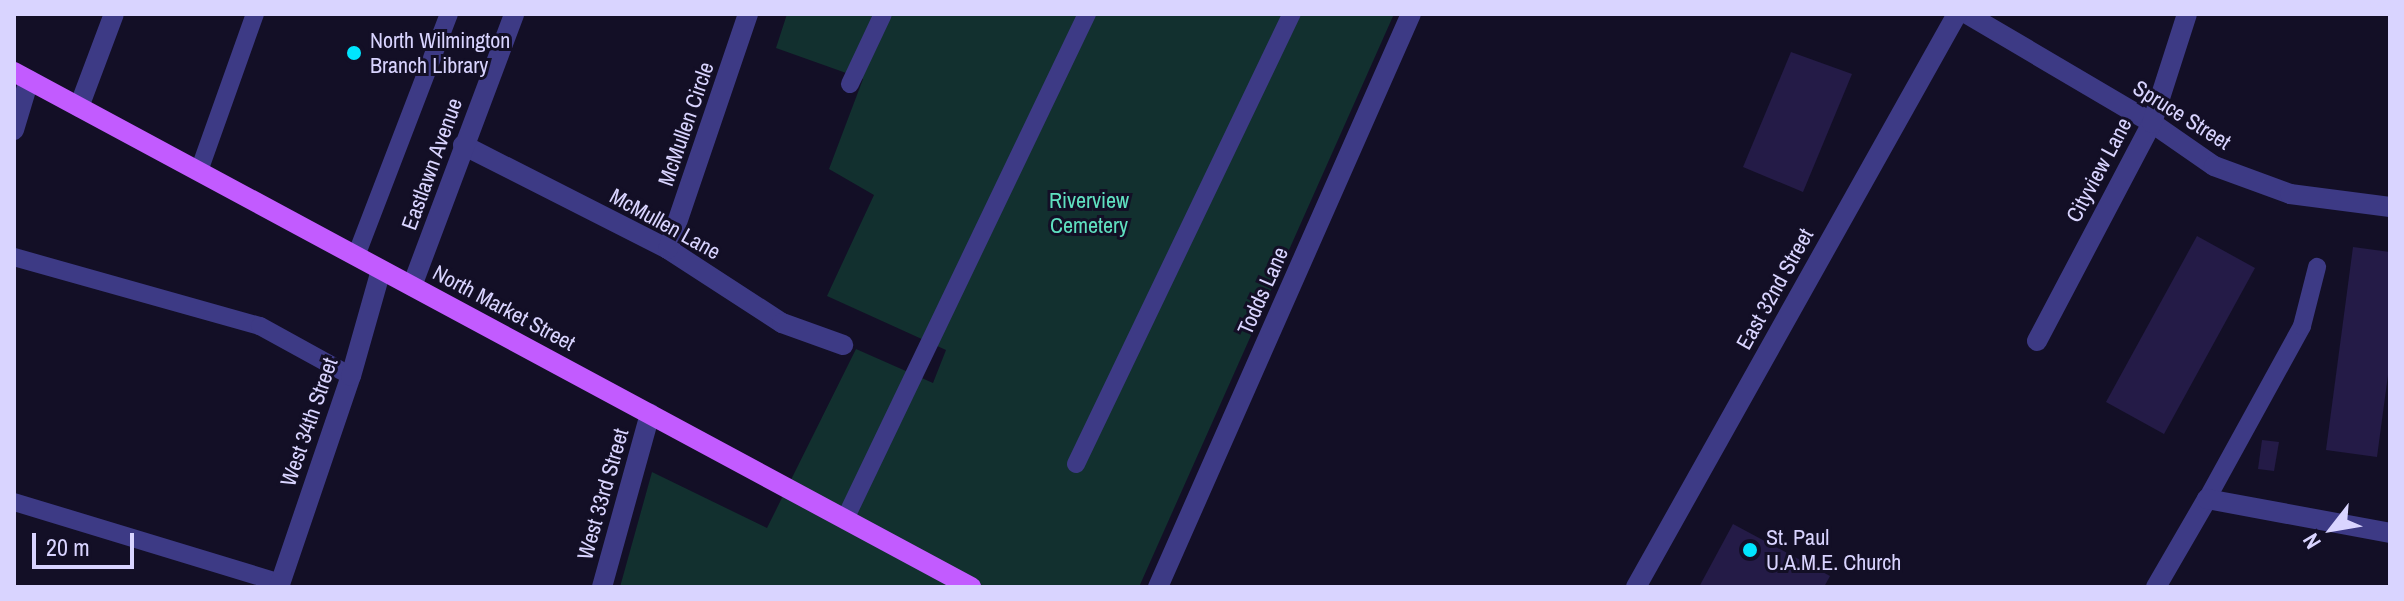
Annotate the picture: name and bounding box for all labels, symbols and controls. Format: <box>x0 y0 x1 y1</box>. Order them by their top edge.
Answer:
place label: North Wilmington Branch Library <box>370 27 510 78</box>
marker: North Wilmington Branch Library <box>345 44 363 62</box>
street label: McMullen Circle <box>652 59 720 189</box>
street label: Spruce Street <box>2128 75 2236 155</box>
street label: Eastlawn Avenue <box>396 94 468 234</box>
street label: Cityview Lane <box>2061 113 2137 227</box>
street label: McMullen Lane <box>605 183 725 265</box>
park label: Riverview Cemetery <box>1049 187 1129 238</box>
street label: East 32nd Street <box>1731 224 1819 354</box>
street label: Todds Lane <box>1232 243 1294 339</box>
street label: North Market Street <box>428 259 580 357</box>
street label: West 34th Street <box>275 354 343 490</box>
street label: West 33rd Street <box>572 425 634 563</box>
north arrow <box>2292 489 2372 569</box>
scale bar <box>36 517 138 567</box>
place label: St. Paul U.A.M.E. Church <box>1766 524 1901 576</box>
text: N <box>2295 528 2328 555</box>
text: 20 m <box>46 531 90 563</box>
marker: St. Paul U.A.M.E. Church <box>1741 541 1759 559</box>

